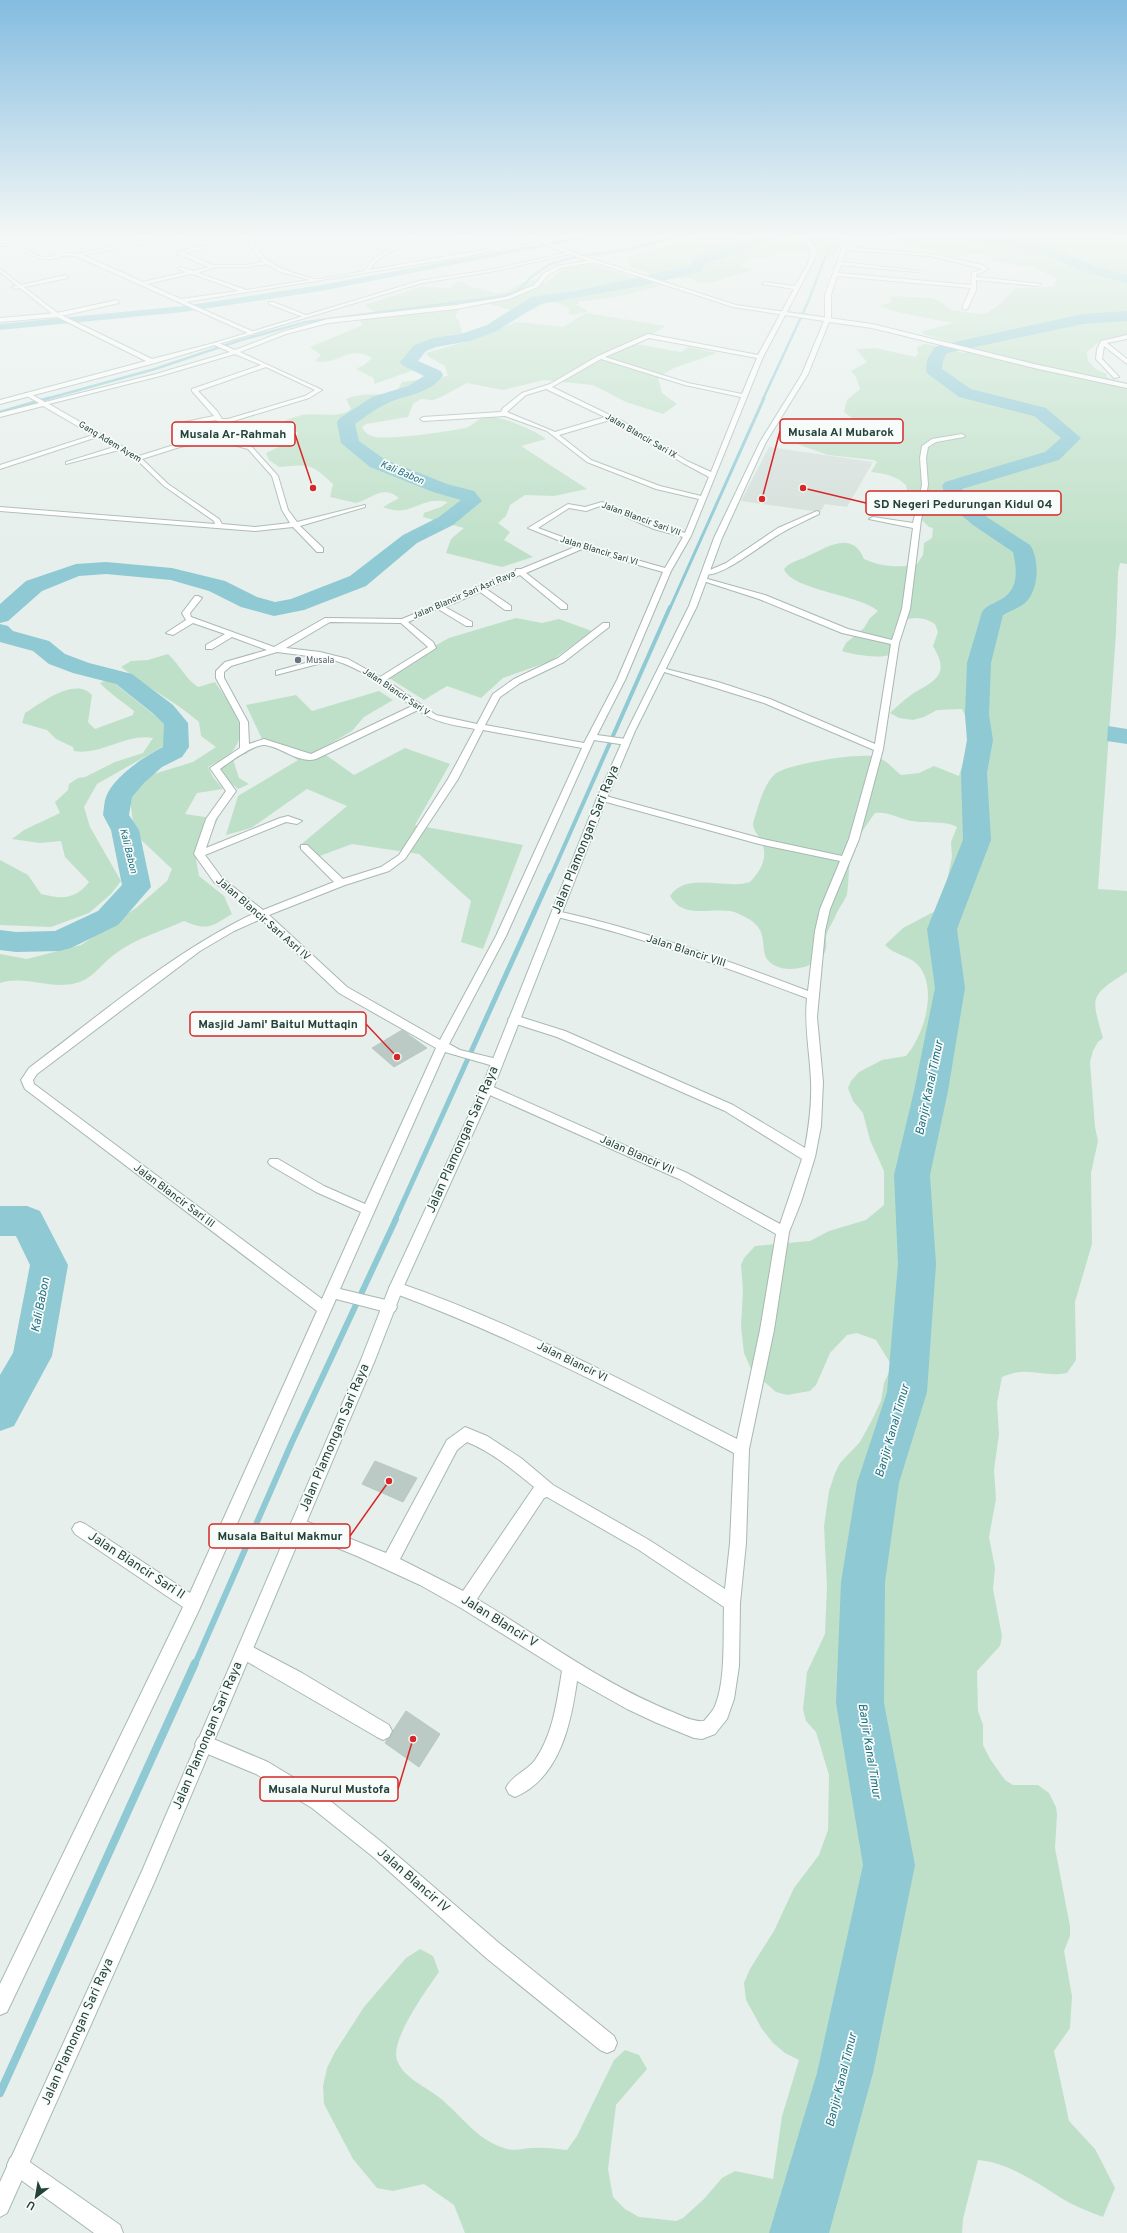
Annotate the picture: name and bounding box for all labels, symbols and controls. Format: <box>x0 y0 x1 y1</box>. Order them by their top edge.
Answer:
street label: Jalan Blancir Sari IX <box>603 411 679 461</box>
street label: Gang Adem Ayem <box>77 419 143 465</box>
callout: Musala Al Mubarok <box>780 419 903 443</box>
callout: Musala Ar-Rahmah <box>172 422 295 446</box>
text: Musala Al Mubarok <box>788 425 894 441</box>
text: Musala Ar-Rahmah <box>180 427 286 443</box>
water label: Kali Babon <box>378 458 426 488</box>
callout: SD Negeri Pedurungan Kidul 04 <box>866 491 1061 515</box>
text: SD Negeri Pedurungan Kidul 04 <box>874 497 1053 513</box>
street label: Jalan Blancir Sari VII <box>600 500 682 538</box>
street label: Jalan Blancir Sari VI <box>559 534 639 568</box>
street label: Jalan Blancir Sari Asri Raya <box>411 568 517 622</box>
marker: Musala <box>293 655 303 665</box>
place label: Musala <box>306 655 335 666</box>
street label: Jalan Blancir Sari V <box>360 666 432 719</box>
street label: Jalan Plamongan Sari Raya <box>549 763 623 917</box>
water label: Kali Babon <box>116 827 140 876</box>
street label: Jalan Blancir Sari Asri IV <box>213 874 313 964</box>
street label: Jalan Blancir VIII <box>644 932 728 970</box>
callout: Masjid Jami' Baitul Muttaqin <box>190 1012 366 1036</box>
text: Masjid Jami' Baitul Muttaqin <box>198 1017 358 1033</box>
water label: Banjir Kanal Timur <box>912 1038 948 1137</box>
street label: Jalan Plamongan Sari Raya <box>423 1064 503 1216</box>
street label: Jalan Blancir VII <box>598 1132 676 1178</box>
street label: Jalan Blancir Sari III <box>131 1161 217 1231</box>
water label: Kali Babon <box>28 1276 54 1334</box>
street label: Jalan Blancir VI <box>534 1339 610 1385</box>
street label: Jalan Plamongan Sari Raya <box>297 1362 373 1514</box>
water label: Banjir Kanal Timur <box>872 1381 914 1479</box>
callout: Musala Baitul Makmur <box>209 1524 350 1548</box>
street label: Jalan Blancir Sari II <box>84 1529 188 1603</box>
text: Musala Baitul Makmur <box>217 1529 343 1545</box>
street label: Jalan Blancir V <box>458 1592 540 1652</box>
street label: Jalan Plamongan Sari Raya <box>170 1660 246 1812</box>
water label: Banjir Kanal Timur <box>854 1702 885 1801</box>
callout: Musala Nurul Mustofa <box>260 1777 398 1801</box>
text: Musala Nurul Mustofa <box>268 1782 390 1798</box>
street label: Jalan Blancir IV <box>373 1845 453 1917</box>
street label: Jalan Plamongan Sari Raya <box>38 1956 118 2108</box>
water label: Banjir Kanal Timur <box>823 2030 862 2129</box>
north arrow <box>16 2177 56 2217</box>
text: U <box>24 2197 38 2213</box>

